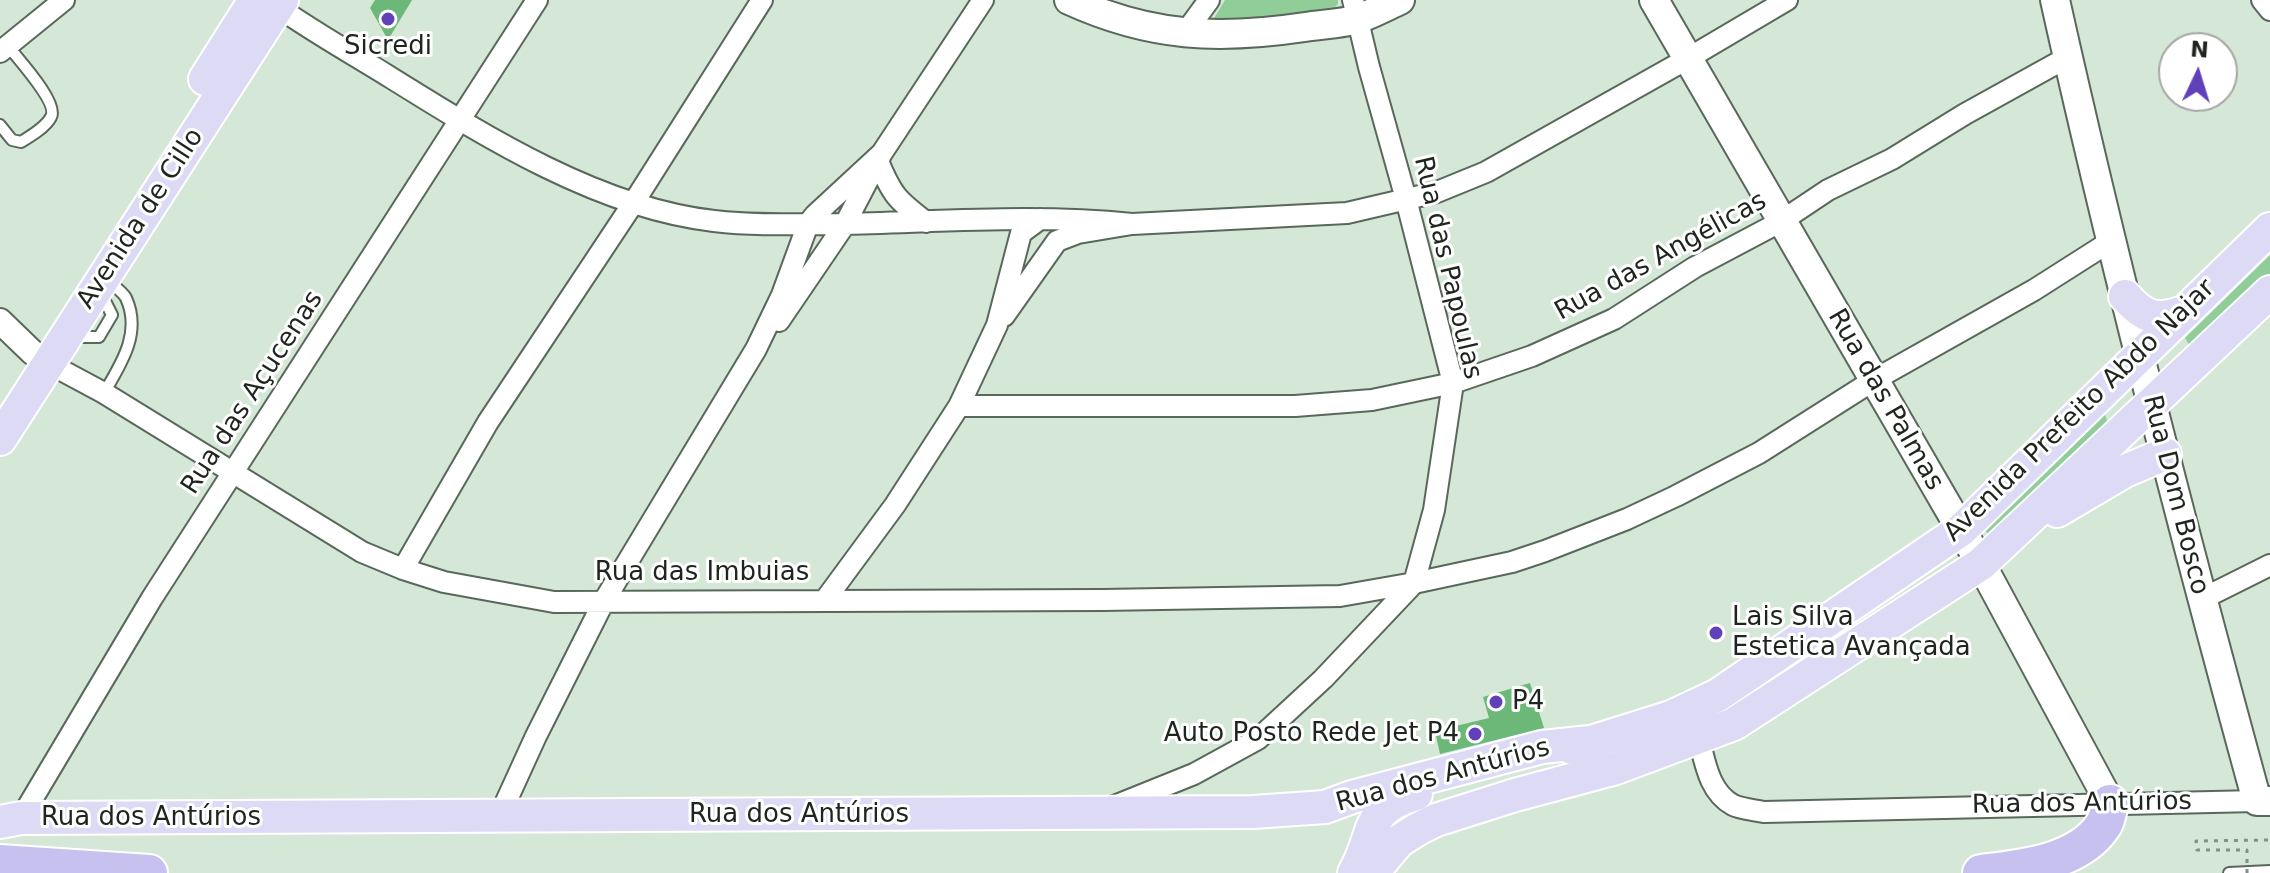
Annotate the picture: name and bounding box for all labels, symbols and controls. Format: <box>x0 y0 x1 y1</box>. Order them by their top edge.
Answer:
marker: Sicredi <box>379 10 397 28</box>
place label: Sicredi <box>344 31 432 63</box>
north arrow <box>2158 32 2238 112</box>
text: N <box>2190 36 2210 63</box>
street label: Avenida de Cillo <box>71 123 211 315</box>
street label: Rua das Papoulas <box>1406 153 1488 383</box>
street label: Rua das Angélicas <box>1550 186 1772 328</box>
street label: Avenida Prefeito Abdo Najar <box>1938 273 2222 549</box>
street label: Rua das Açucenas <box>176 285 330 501</box>
street label: Rua das Palmas <box>1820 304 1950 496</box>
street label: Rua Dom Bosco <box>2135 392 2215 598</box>
street label: Rua das Imbuias <box>595 557 809 589</box>
place label: Lais Silva Estetica Avançada <box>1732 602 1971 664</box>
marker: Lais Silva Estetica Avançada <box>1707 624 1725 642</box>
place label: P4 <box>1512 686 1544 718</box>
marker: P4 <box>1487 693 1505 711</box>
place label: Auto Posto Rede Jet P4 <box>1164 718 1459 750</box>
marker: Auto Posto Rede Jet P4 <box>1466 725 1484 743</box>
street label: Rua dos Antúrios <box>1333 732 1553 820</box>
street label: Rua dos Antúrios <box>1972 786 2192 822</box>
street label: Rua dos Antúrios <box>689 799 909 831</box>
street label: Rua dos Antúrios <box>41 802 261 834</box>

